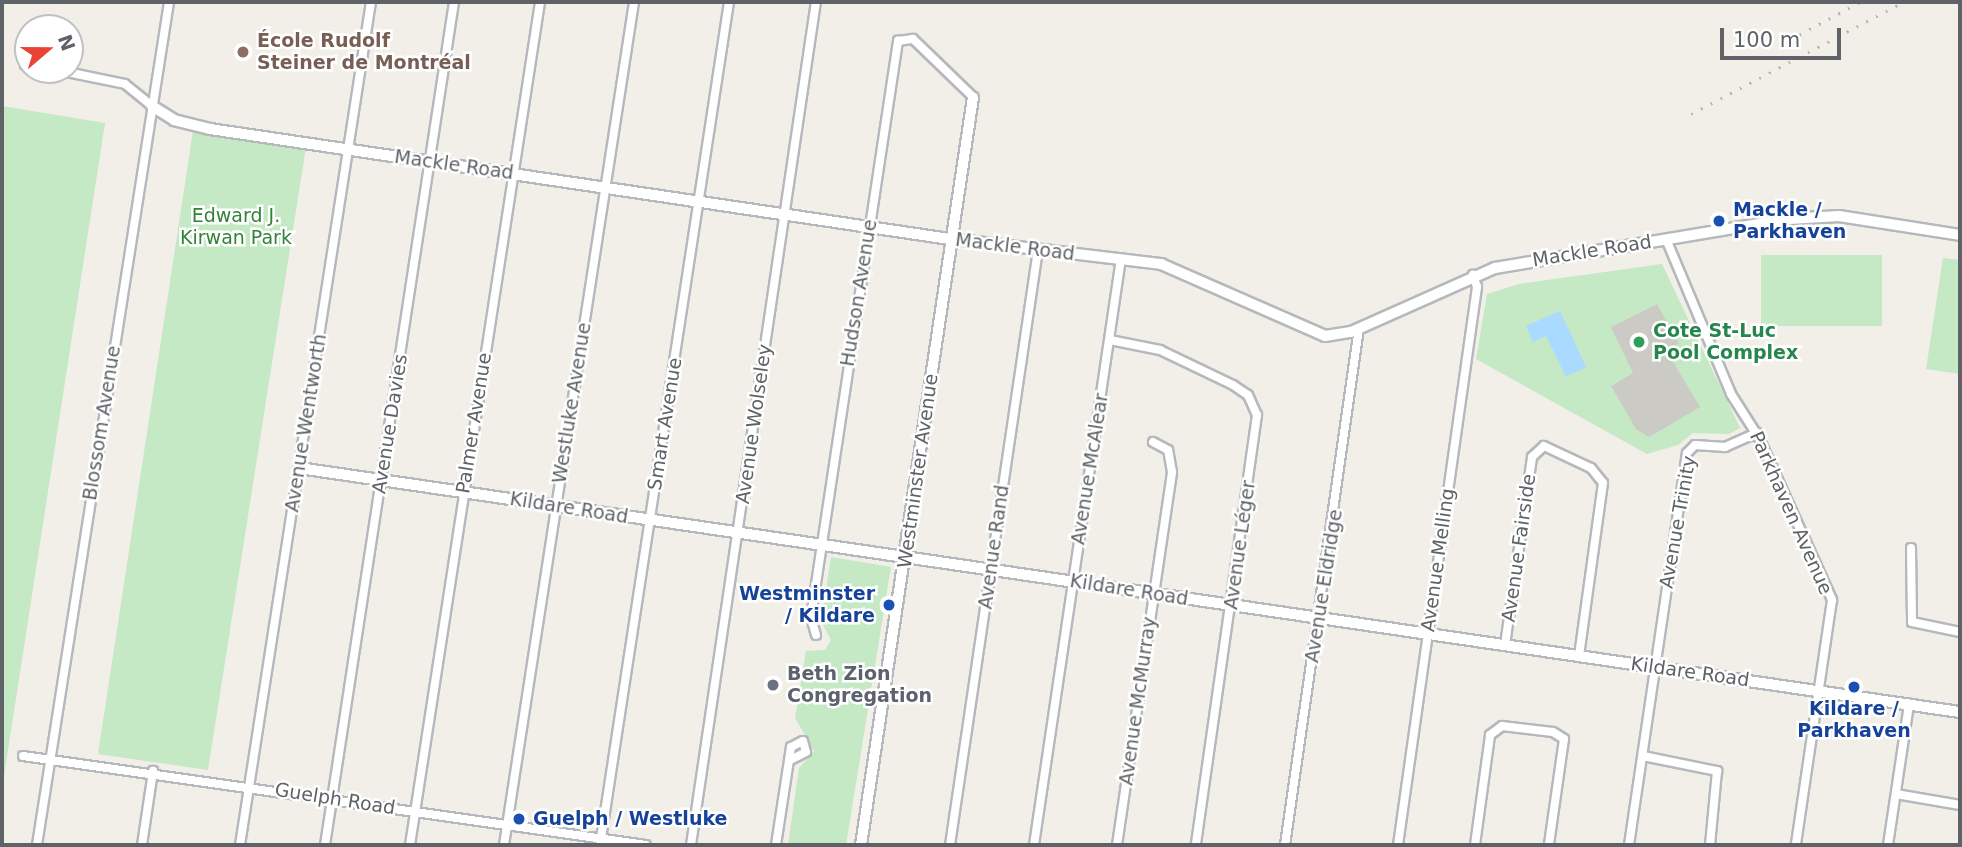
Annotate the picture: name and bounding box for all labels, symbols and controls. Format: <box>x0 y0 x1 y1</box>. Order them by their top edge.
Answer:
north arrow <box>14 14 84 84</box>
scale bar <box>1724 14 1845 58</box>
text: 100 m <box>1733 28 1800 52</box>
place label: École Rudolf Steiner de Montréal <box>257 30 471 74</box>
text: N <box>54 31 80 54</box>
marker: École Rudolf Steiner de Montréal <box>235 44 251 60</box>
street label: Mackle Road <box>393 145 515 185</box>
place label: Mackle / Parkhaven <box>1733 199 1846 243</box>
park label: Edward J. Kirwan Park <box>180 205 292 249</box>
marker: Mackle / Parkhaven <box>1711 213 1727 229</box>
street label: Hudson Avenue <box>836 218 882 368</box>
street label: Mackle Road <box>954 228 1076 266</box>
street label: Mackle Road <box>1531 230 1653 272</box>
place label: Cote St-Luc Pool Complex <box>1653 320 1798 364</box>
street label: Westluke Avenue <box>548 321 596 485</box>
street label: Avenue Wentworth <box>281 332 331 514</box>
marker: Cote St-Luc Pool Complex <box>1631 334 1647 350</box>
street label: Avenue Wolseley <box>732 343 776 505</box>
street label: Blossom Avenue <box>78 344 126 502</box>
street label: Palmer Avenue <box>452 351 496 495</box>
street label: Avenue Davies <box>368 353 412 495</box>
street label: Smart Avenue <box>643 356 687 492</box>
street label: Westminster Avenue <box>893 372 943 570</box>
street label: Avenue McAlear <box>1067 392 1113 546</box>
street label: Parkhaven Avenue <box>1745 428 1837 598</box>
street label: Avenue Trinity <box>1655 454 1701 590</box>
street label: Avenue Fairside <box>1497 472 1541 624</box>
street label: Avenue Léger <box>1220 479 1260 611</box>
street label: Avenue Rand <box>974 483 1014 611</box>
street label: Kildare Road <box>508 487 630 529</box>
street label: Avenue Melling <box>1417 487 1459 633</box>
street label: Avenue Eldridge <box>1301 508 1347 664</box>
street label: Kildare Road <box>1068 569 1190 611</box>
place label: Westminster / Kildare <box>739 583 875 627</box>
marker: Westminster / Kildare <box>881 597 897 613</box>
street label: Avenue McMurray <box>1115 615 1161 787</box>
street label: Kildare Road <box>1629 652 1751 692</box>
place label: Beth Zion Congregation <box>787 663 932 707</box>
marker: Beth Zion Congregation <box>765 677 781 693</box>
marker: Kildare / Parkhaven <box>1846 679 1862 695</box>
place label: Kildare / Parkhaven <box>1797 698 1911 742</box>
street label: Guelph Road <box>273 778 397 820</box>
place label: Guelph / Westluke <box>533 808 727 830</box>
marker: Guelph / Westluke <box>511 811 527 827</box>

